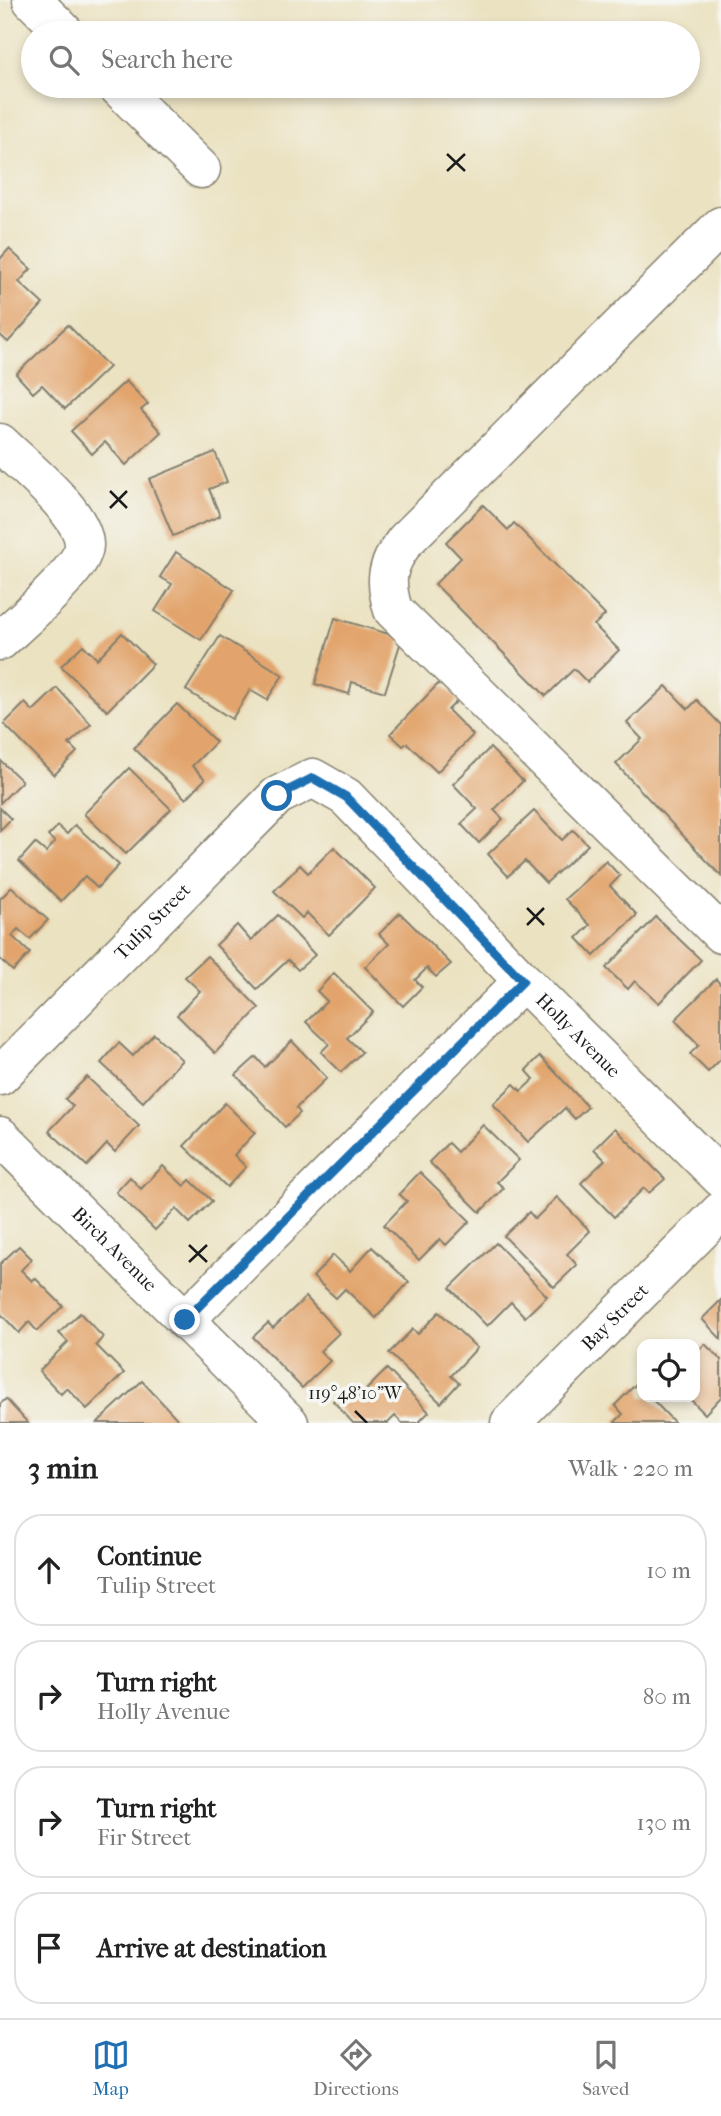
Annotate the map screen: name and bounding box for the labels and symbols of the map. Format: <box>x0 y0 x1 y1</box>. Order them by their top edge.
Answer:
route start <box>261 780 292 811</box>
street label: Tulip Street <box>110 879 195 965</box>
street label: Holly Avenue <box>531 989 625 1082</box>
street label: Birch Avenue <box>67 1203 161 1296</box>
street label: Bay Street <box>577 1279 653 1355</box>
route end <box>169 1304 200 1335</box>
text: 119°48'10"W <box>308 1383 403 1404</box>

